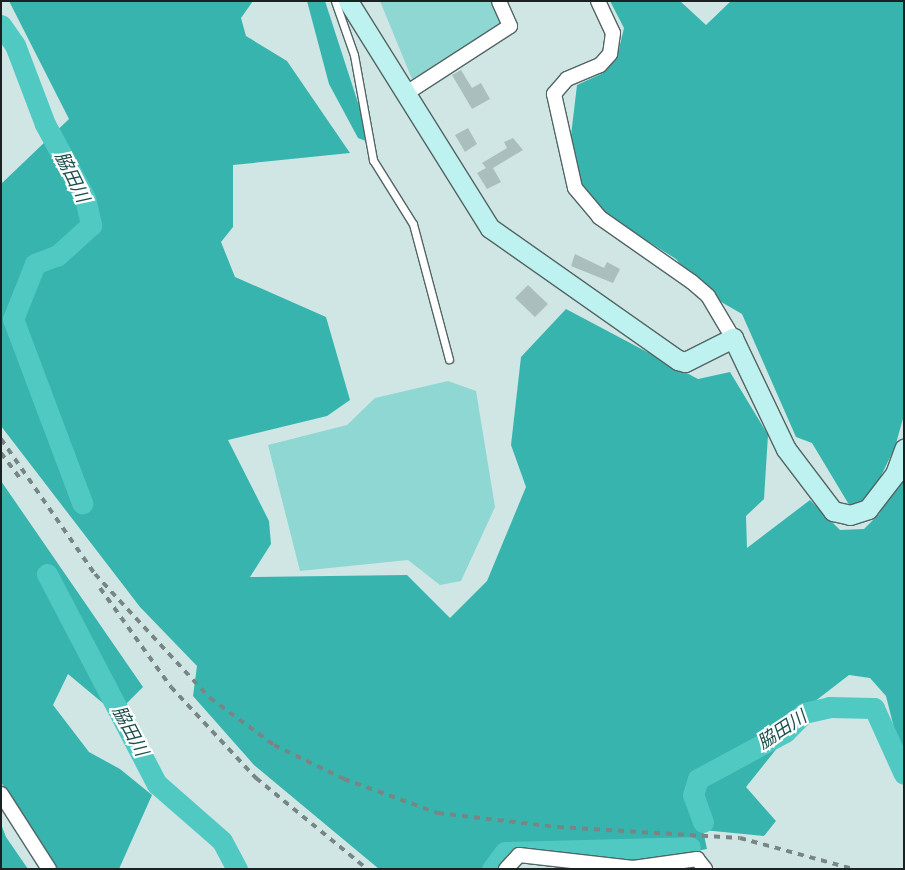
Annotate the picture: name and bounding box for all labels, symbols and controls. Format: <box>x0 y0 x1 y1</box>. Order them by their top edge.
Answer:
water label: 脇田川 <box>50 148 94 206</box>
water label: 脇田川 <box>108 702 152 760</box>
water label: 脇田川 <box>753 706 811 754</box>

